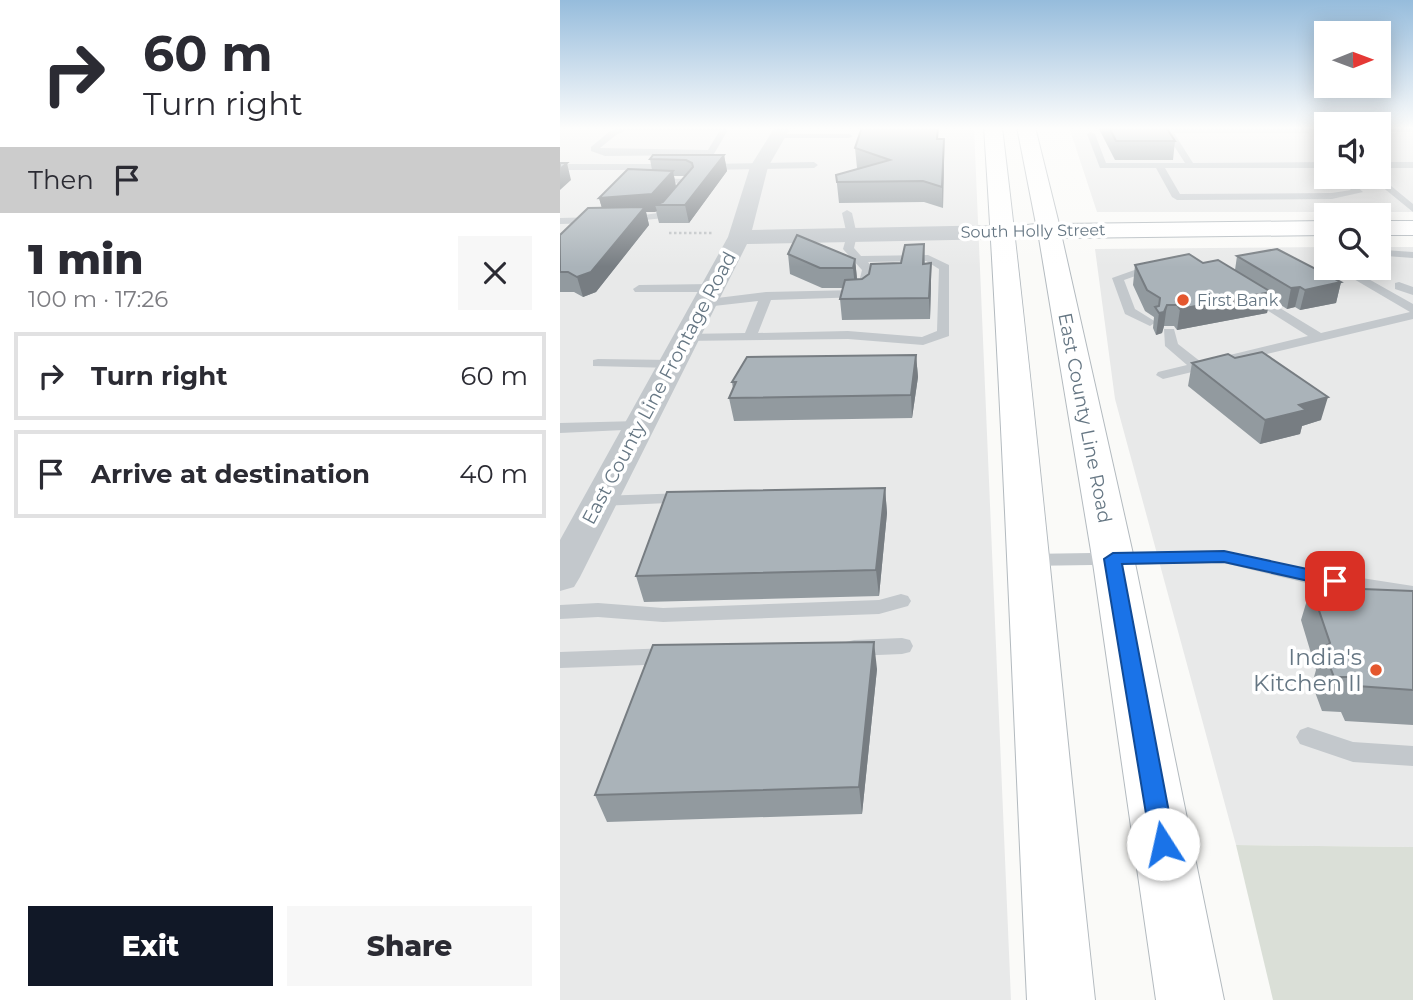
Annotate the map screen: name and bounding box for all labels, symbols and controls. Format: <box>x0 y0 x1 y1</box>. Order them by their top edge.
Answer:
north arrow <box>1314 21 1391 98</box>
map controls <box>1314 21 1391 280</box>
text: 60 m <box>143 24 273 83</box>
icon: right <box>28 28 119 119</box>
text: Turn right <box>143 84 303 123</box>
button: sound <box>1314 112 1391 189</box>
icon: arrive <box>108 161 146 199</box>
text: Then <box>28 164 94 196</box>
button: search <box>1314 203 1391 280</box>
street label: South Holly Street <box>960 220 1106 242</box>
text: 1 min <box>28 233 144 285</box>
button: close <box>458 236 532 310</box>
street label: East County Line Frontage Road <box>577 248 741 528</box>
text: 100 m · 17:26 <box>28 285 168 313</box>
place label: First Bank <box>1197 291 1279 310</box>
marker: First Bank <box>1175 292 1191 308</box>
street label: East County Line Road <box>1053 311 1117 525</box>
icon: right <box>32 357 70 395</box>
text: Turn right <box>91 360 227 392</box>
text: 60 m <box>461 360 528 392</box>
icon: arrive <box>32 455 70 493</box>
text: Arrive at destination <box>91 458 370 490</box>
text: 40 m <box>459 458 528 490</box>
pin <box>1305 551 1365 611</box>
icon: arrive <box>1316 562 1354 600</box>
place label: India's Kitchen II <box>1253 643 1362 697</box>
marker: India's Kitchen II <box>1368 662 1384 678</box>
position arrow <box>1126 807 1200 881</box>
button: Exit <box>28 906 273 986</box>
button: Share <box>287 906 532 986</box>

